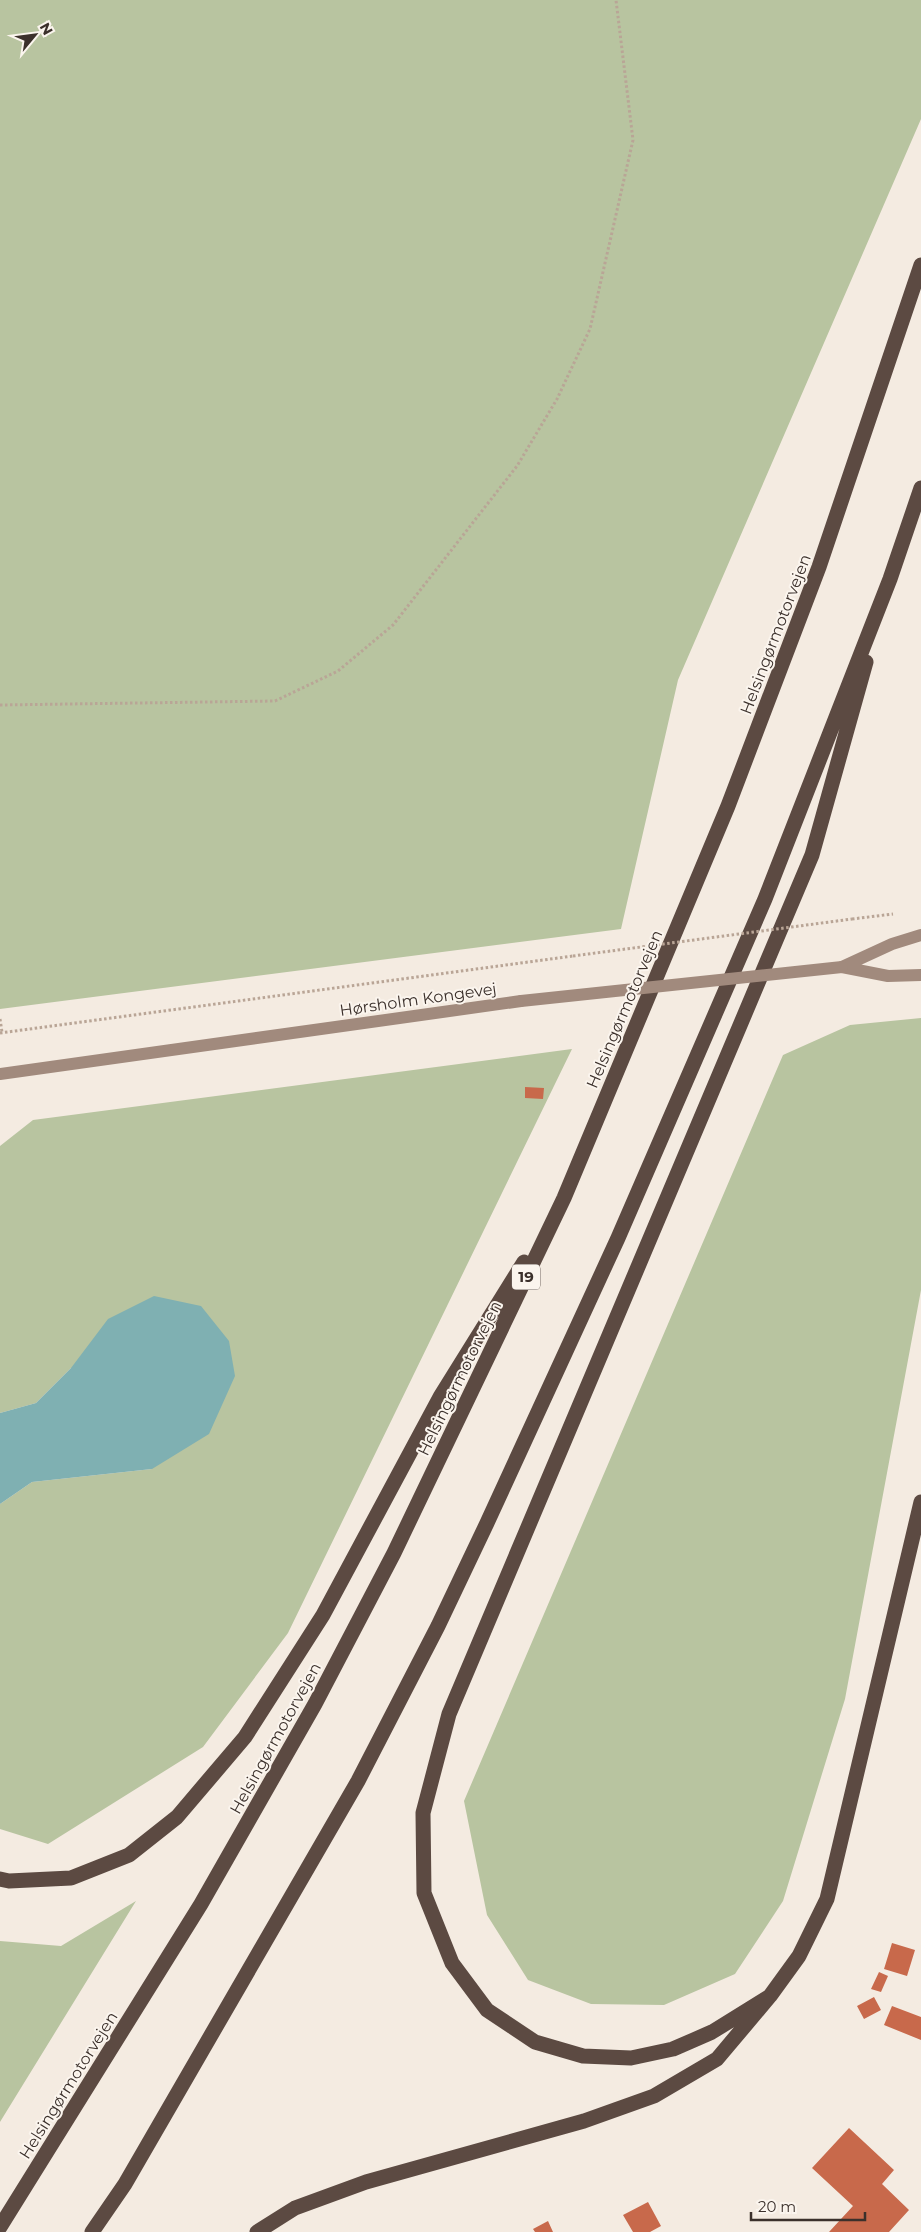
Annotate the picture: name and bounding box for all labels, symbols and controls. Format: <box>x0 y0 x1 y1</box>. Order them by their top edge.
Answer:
north arrow <box>10 10 60 60</box>
text: N <box>36 19 57 38</box>
street label: Helsingørmotorvejen <box>736 551 815 717</box>
street label: Helsingørmotorvejen <box>583 927 666 1091</box>
street label: Hørsholm Kongevej <box>338 979 498 1020</box>
road number: 19 <box>512 1264 540 1290</box>
street label: Helsingørmotorvejen <box>414 1298 505 1459</box>
street label: Helsingørmotorvejen <box>226 1659 325 1817</box>
street label: Helsingørmotorvejen <box>15 2008 122 2162</box>
scale bar <box>751 2190 865 2222</box>
text: 20 m <box>758 2197 796 2216</box>

